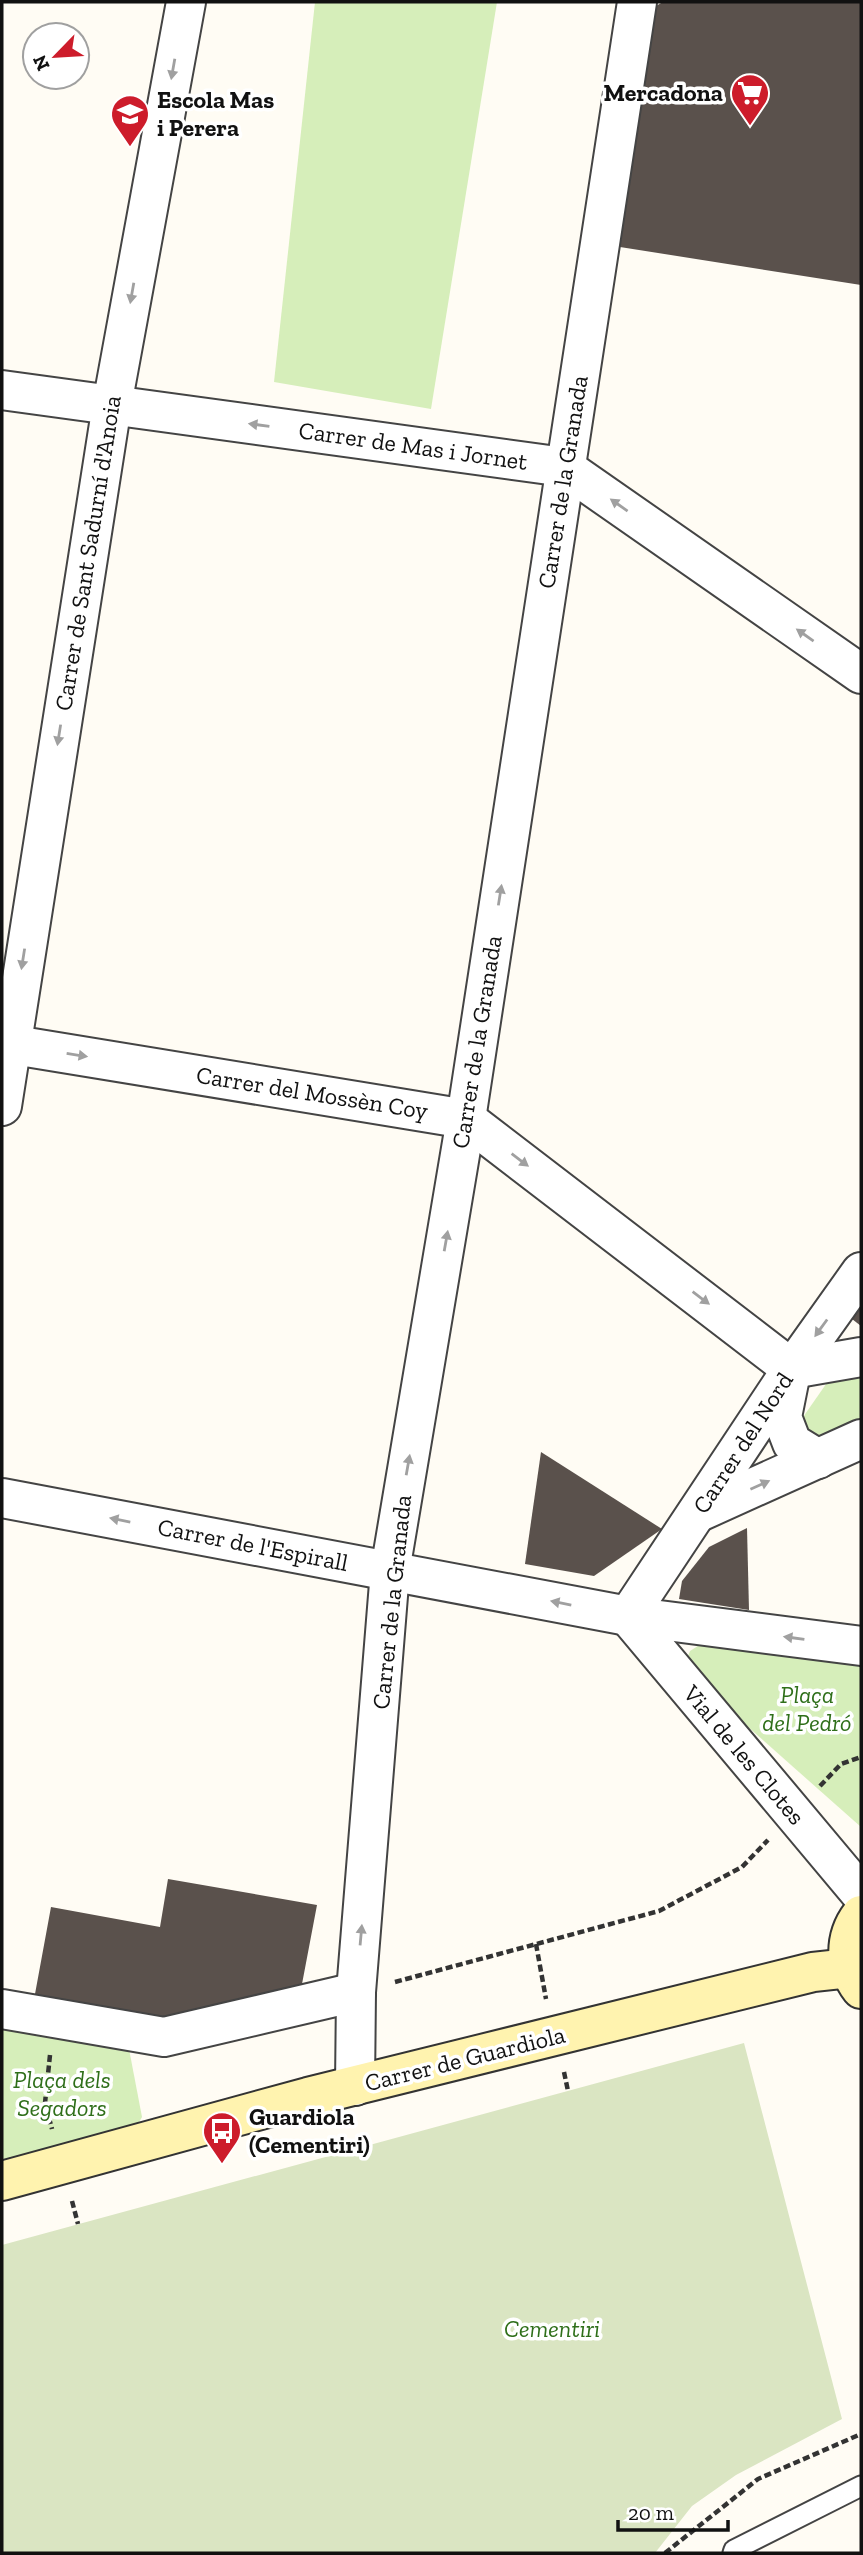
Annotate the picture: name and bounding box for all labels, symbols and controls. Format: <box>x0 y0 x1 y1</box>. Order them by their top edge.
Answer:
north arrow <box>21 21 91 91</box>
text: N <box>28 52 55 74</box>
one-way arrow <box>168 58 179 80</box>
supermarket icon: Mercadona <box>729 72 771 127</box>
place label: Mercadona <box>604 78 723 107</box>
place label: Escola Mas i Perera <box>157 85 274 142</box>
school or university icon: Escola Mas i Perera <box>109 93 151 148</box>
one-way arrow <box>126 282 137 304</box>
street label: Carrer de la Granada <box>531 373 594 591</box>
street label: Carrer de Sant Sadurní d'Anoia <box>48 393 127 713</box>
street label: Carrer de Mas i Jornet <box>297 415 529 476</box>
one-way arrow <box>248 419 270 430</box>
one-way arrow <box>609 499 628 512</box>
one-way arrow <box>796 628 814 642</box>
one-way arrow <box>53 724 64 746</box>
one-way arrow <box>495 884 506 906</box>
street label: Carrer de la Granada <box>445 933 508 1151</box>
one-way arrow <box>17 948 28 970</box>
one-way arrow <box>66 1050 88 1061</box>
street label: Carrer del Mossèn Coy <box>194 1060 431 1125</box>
one-way arrow <box>511 1153 529 1168</box>
one-way arrow <box>441 1230 452 1252</box>
one-way arrow <box>692 1291 710 1305</box>
one-way arrow <box>815 1319 829 1337</box>
street label: Carrer del Nord <box>686 1367 799 1519</box>
one-way arrow <box>403 1454 414 1476</box>
one-way arrow <box>749 1479 770 1490</box>
street label: Carrer de la Granada <box>366 1493 417 1711</box>
street label: Carrer de l'Espirall <box>155 1512 351 1577</box>
one-way arrow <box>109 1514 131 1525</box>
one-way arrow <box>550 1597 572 1608</box>
one-way arrow <box>782 1632 804 1643</box>
street label: Vial de les Clotes <box>677 1678 811 1831</box>
park label: Plaça del Pedró <box>762 1680 852 1737</box>
one-way arrow <box>356 1924 367 1946</box>
street label: Carrer de Guardiola <box>362 2019 568 2097</box>
park label: Plaça dels Segadors <box>13 2065 111 2122</box>
place label: Guardiola (Cementiri) <box>249 2102 370 2159</box>
bus stop icon: Guardiola (Cementiri) <box>201 2110 243 2165</box>
park label: Cementiri <box>504 2314 600 2343</box>
scale bar <box>618 2488 728 2532</box>
text: 20 m <box>628 2500 674 2525</box>

